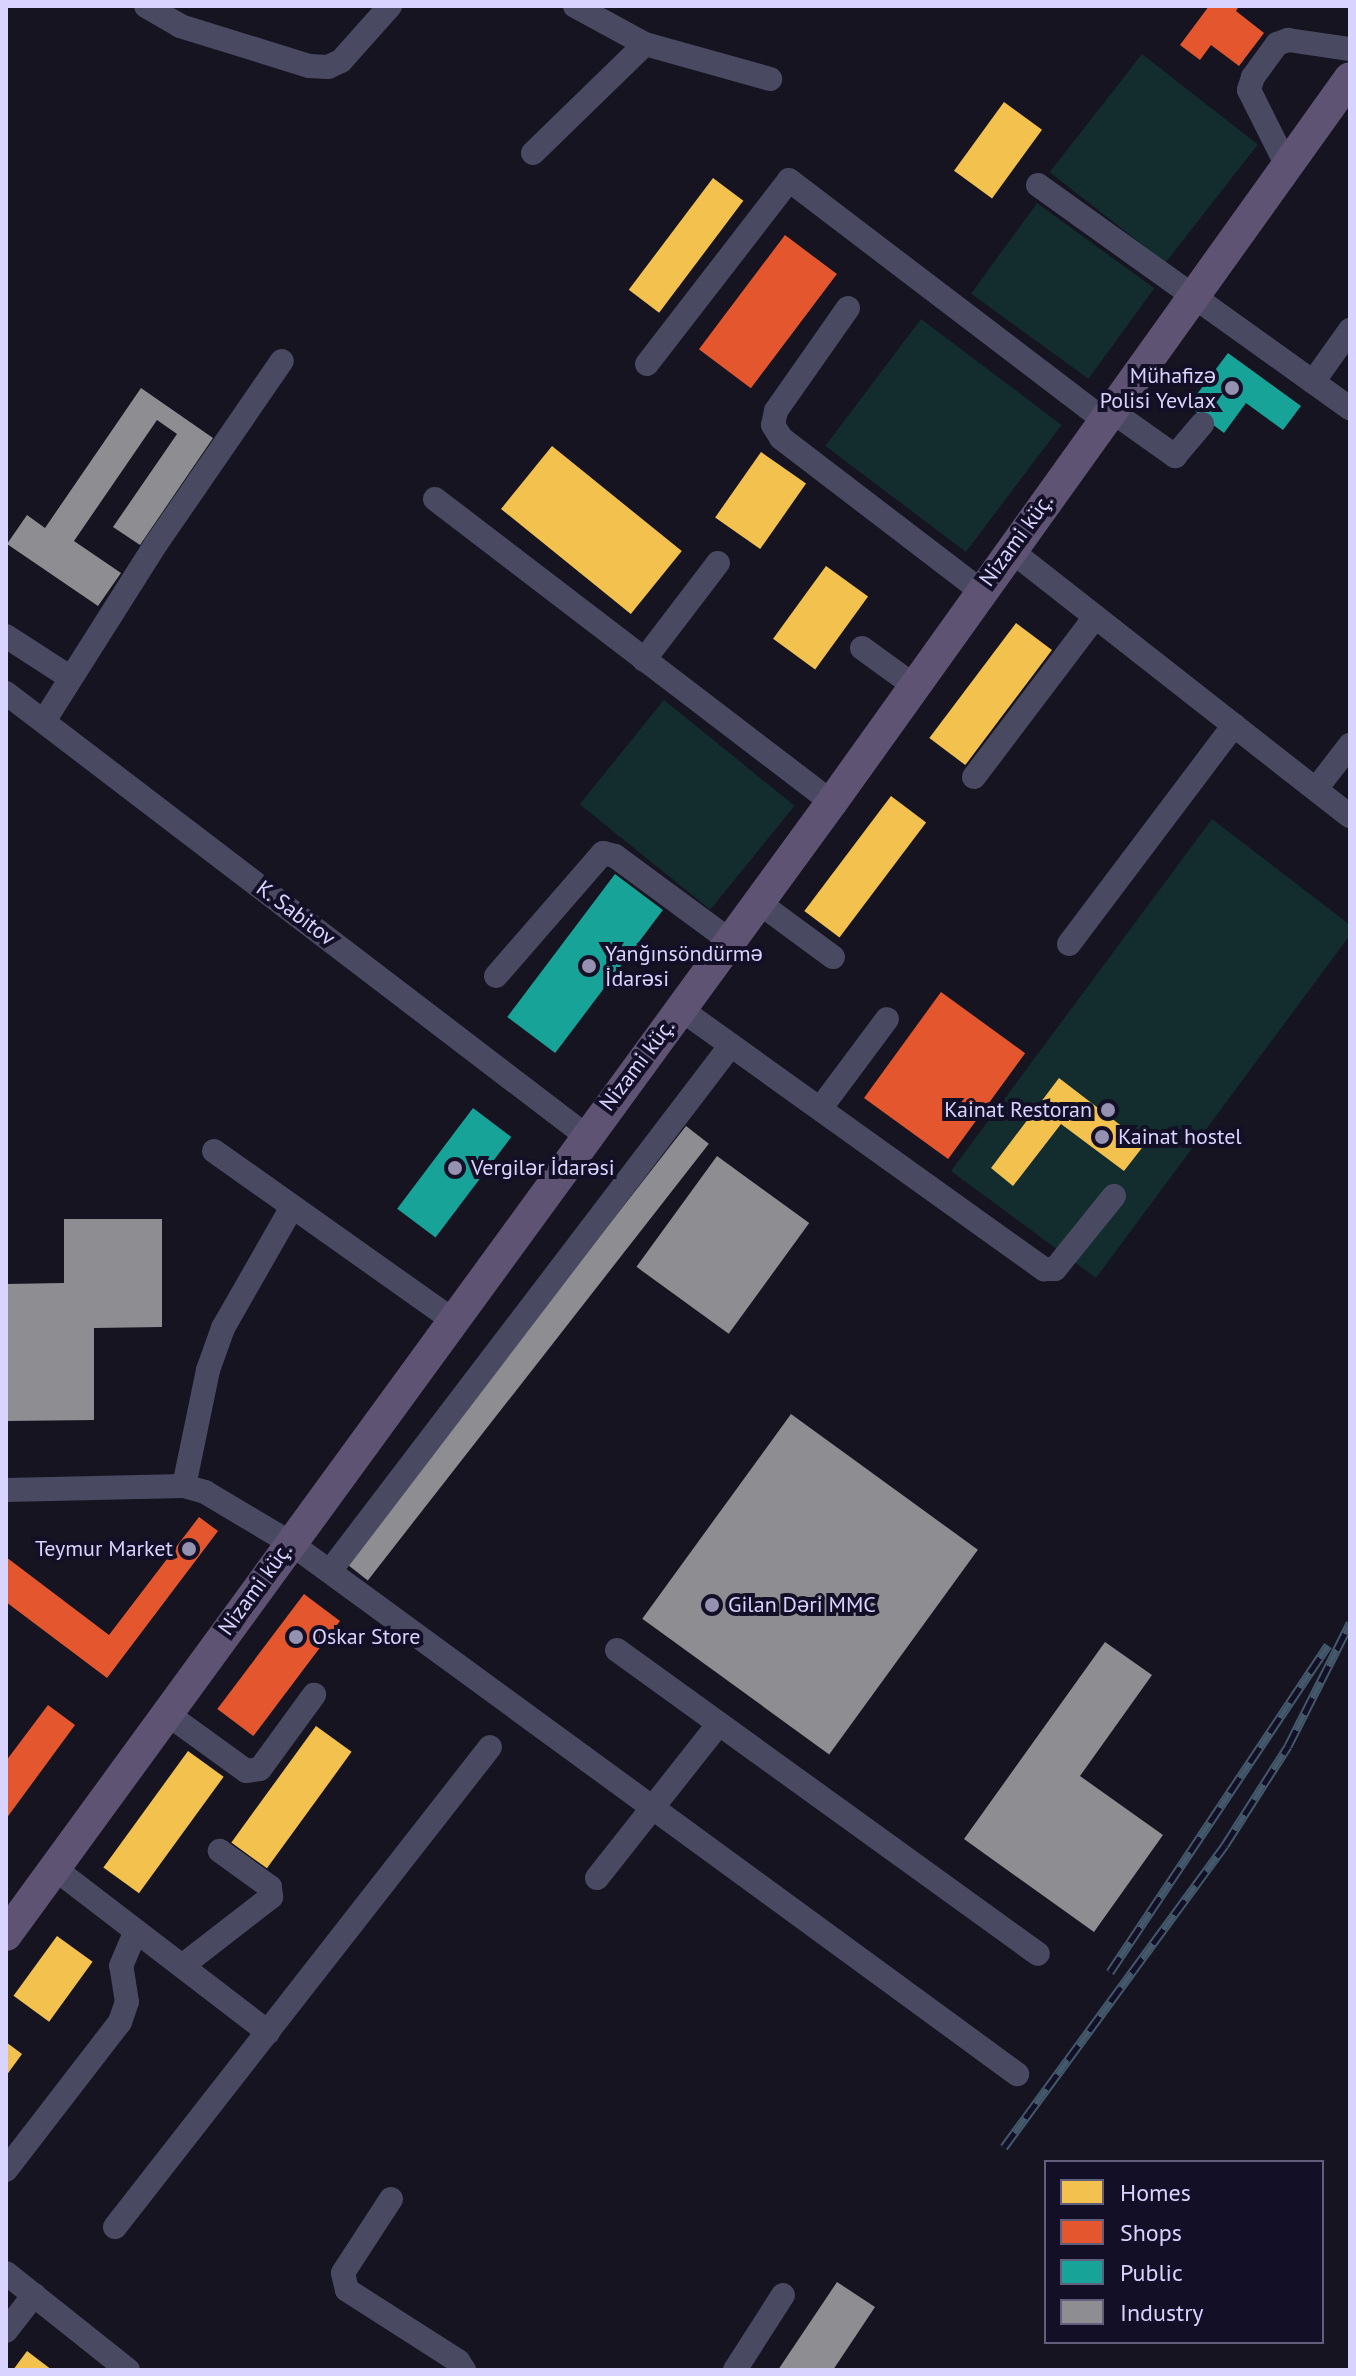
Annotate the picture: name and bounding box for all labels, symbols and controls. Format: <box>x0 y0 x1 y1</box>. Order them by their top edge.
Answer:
place label: Mühafizə Polisi Yevlax <box>1099 362 1216 414</box>
marker: Mühafizə Polisi Yevlax <box>1223 379 1241 397</box>
street label: Nizami küç. <box>974 489 1058 591</box>
street label: K. Sabitov <box>251 874 341 952</box>
place label: Yanğınsöndürmə İdarəsi <box>605 940 763 992</box>
marker: Yanğınsöndürmə İdarəsi <box>580 957 598 975</box>
street label: Nizami küç. <box>594 1014 680 1116</box>
place label: Kainat Restoran <box>944 1097 1092 1123</box>
marker: Kainat Restoran <box>1099 1101 1117 1119</box>
place label: Kainat hostel <box>1118 1124 1242 1150</box>
marker: Kainat hostel <box>1093 1128 1111 1146</box>
place label: Vergilər İdarəsi <box>471 1155 615 1181</box>
marker: Vergilər İdarəsi <box>446 1159 464 1177</box>
place label: Teymur Market <box>35 1536 173 1562</box>
street label: Nizami küç. <box>213 1538 297 1640</box>
marker: Teymur Market <box>180 1540 198 1558</box>
place label: Gilan Dəri MMC <box>728 1592 876 1618</box>
marker: Gilan Dəri MMC <box>703 1596 721 1614</box>
place label: Oskar Store <box>312 1624 420 1650</box>
marker: Oskar Store <box>287 1628 305 1646</box>
legend <box>1044 2160 1324 2344</box>
text: Homes <box>1120 2177 1191 2208</box>
text: Shops <box>1120 2217 1182 2248</box>
text: Public <box>1120 2257 1183 2288</box>
text: Industry <box>1120 2297 1204 2328</box>

